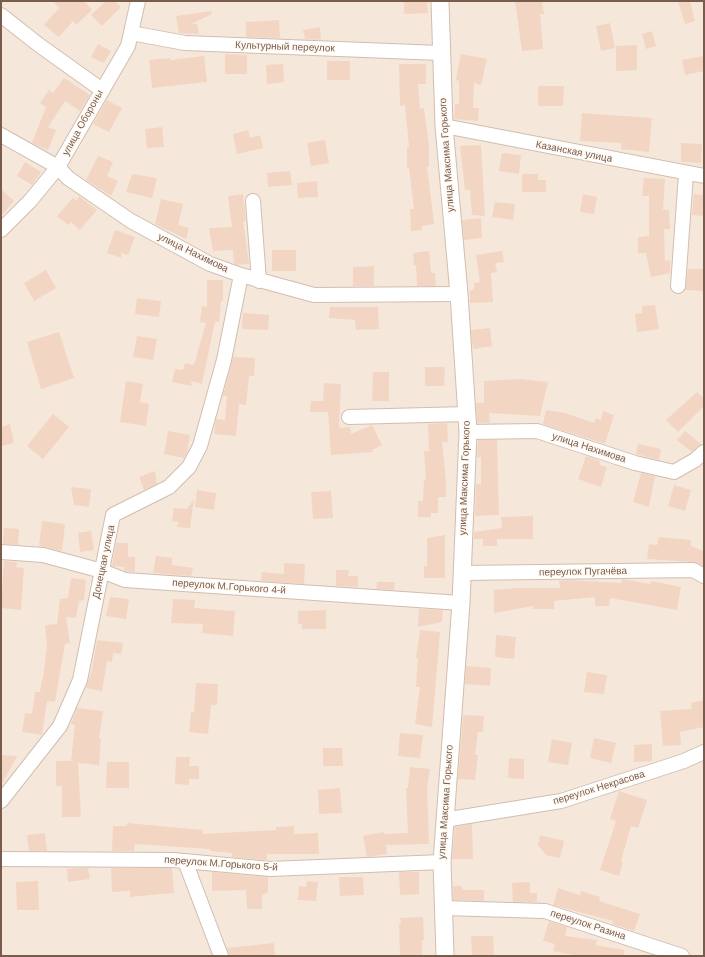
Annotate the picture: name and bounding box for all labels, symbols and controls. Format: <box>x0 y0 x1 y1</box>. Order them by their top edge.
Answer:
street label: Культурный переулок <box>235 39 335 55</box>
street label: улица Обороны <box>60 88 106 158</box>
street label: улица Максима Горького <box>437 97 457 213</box>
street label: Казанская улица <box>535 139 613 165</box>
street label: улица Нахимова <box>156 231 230 275</box>
street label: улица Максима Горького <box>457 420 473 536</box>
street label: улица Нахимова <box>551 430 627 466</box>
street label: Донецкая улица <box>90 524 118 600</box>
street label: переулок Пугачёва <box>539 565 627 579</box>
street label: переулок М.Горького 4-й <box>172 577 286 597</box>
street label: улица Максима Горького <box>436 744 456 860</box>
street label: переулок Некрасова <box>552 768 646 808</box>
street label: переулок М.Горького 5-й <box>164 854 278 874</box>
street label: переулок Разина <box>549 907 627 943</box>

